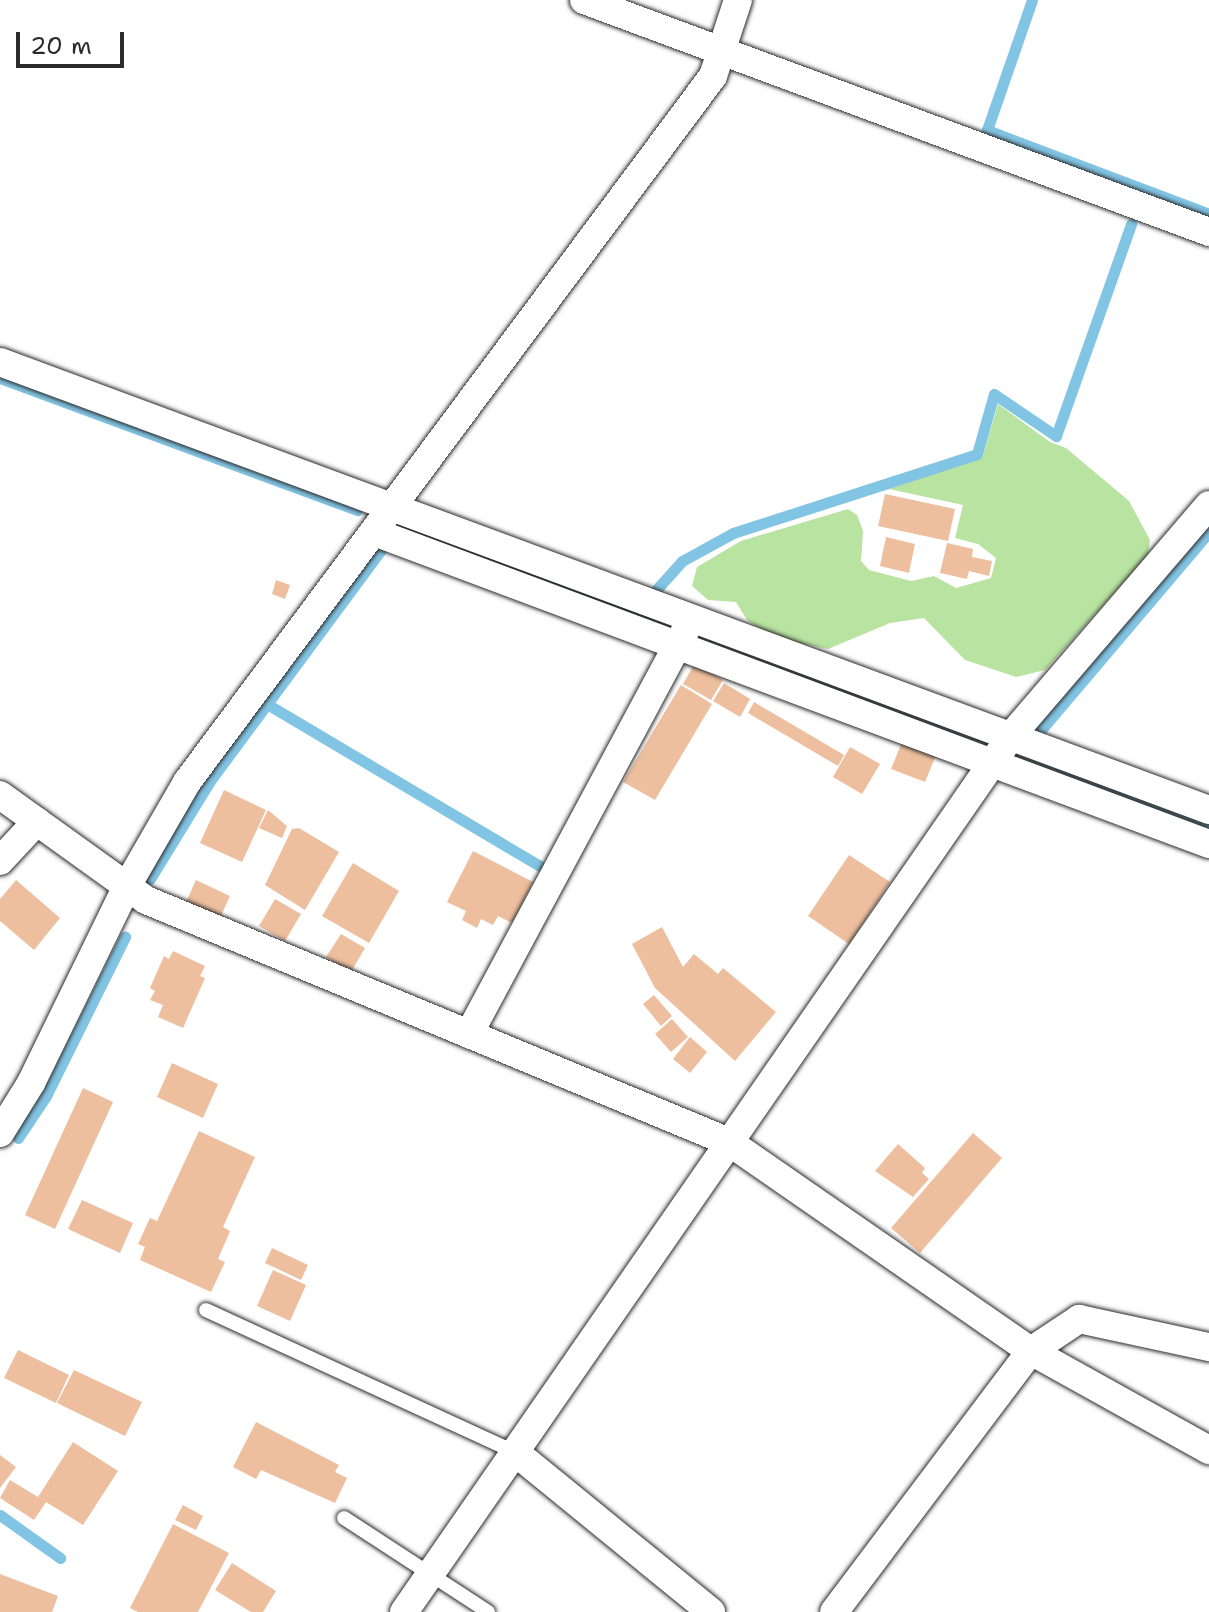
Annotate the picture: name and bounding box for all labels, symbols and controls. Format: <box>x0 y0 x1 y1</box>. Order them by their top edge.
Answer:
scale bar <box>20 16 128 66</box>
text: 20 m <box>30 30 92 62</box>

